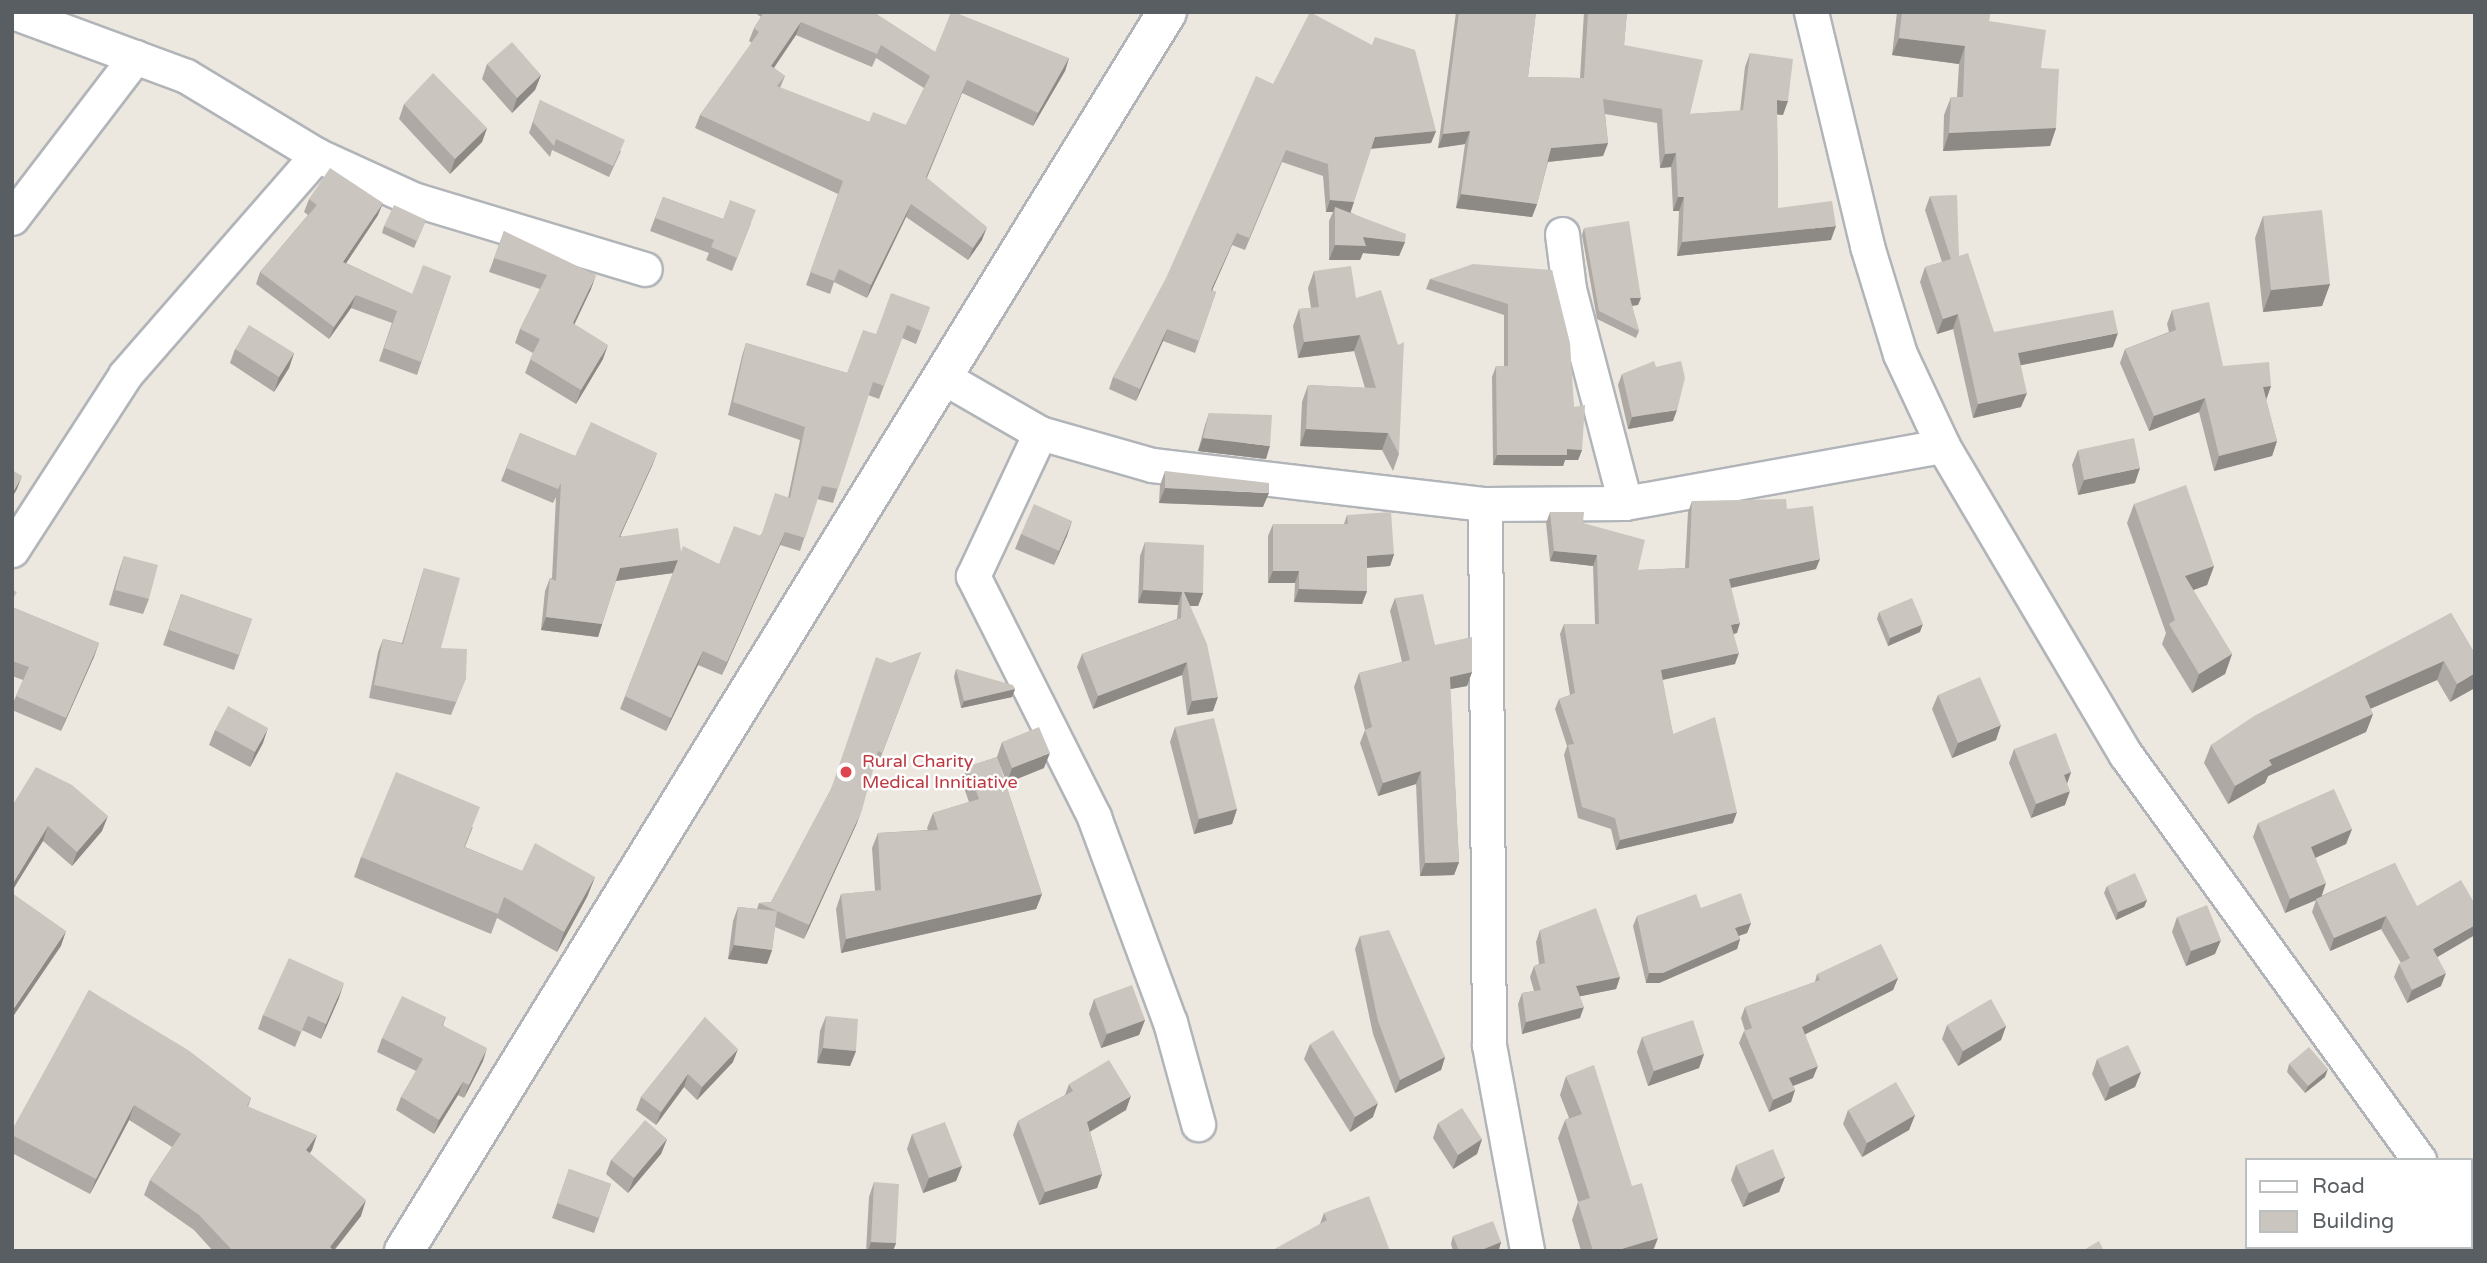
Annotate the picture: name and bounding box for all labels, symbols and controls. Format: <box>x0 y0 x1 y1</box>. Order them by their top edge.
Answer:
place label: Rural Charity Medical Innitiative <box>862 751 1018 794</box>
marker: Rural Charity Medical Innitiative <box>836 762 856 782</box>
legend <box>2246 1158 2473 1249</box>
text: Road <box>2312 1174 2365 1199</box>
text: Building <box>2312 1209 2394 1234</box>

